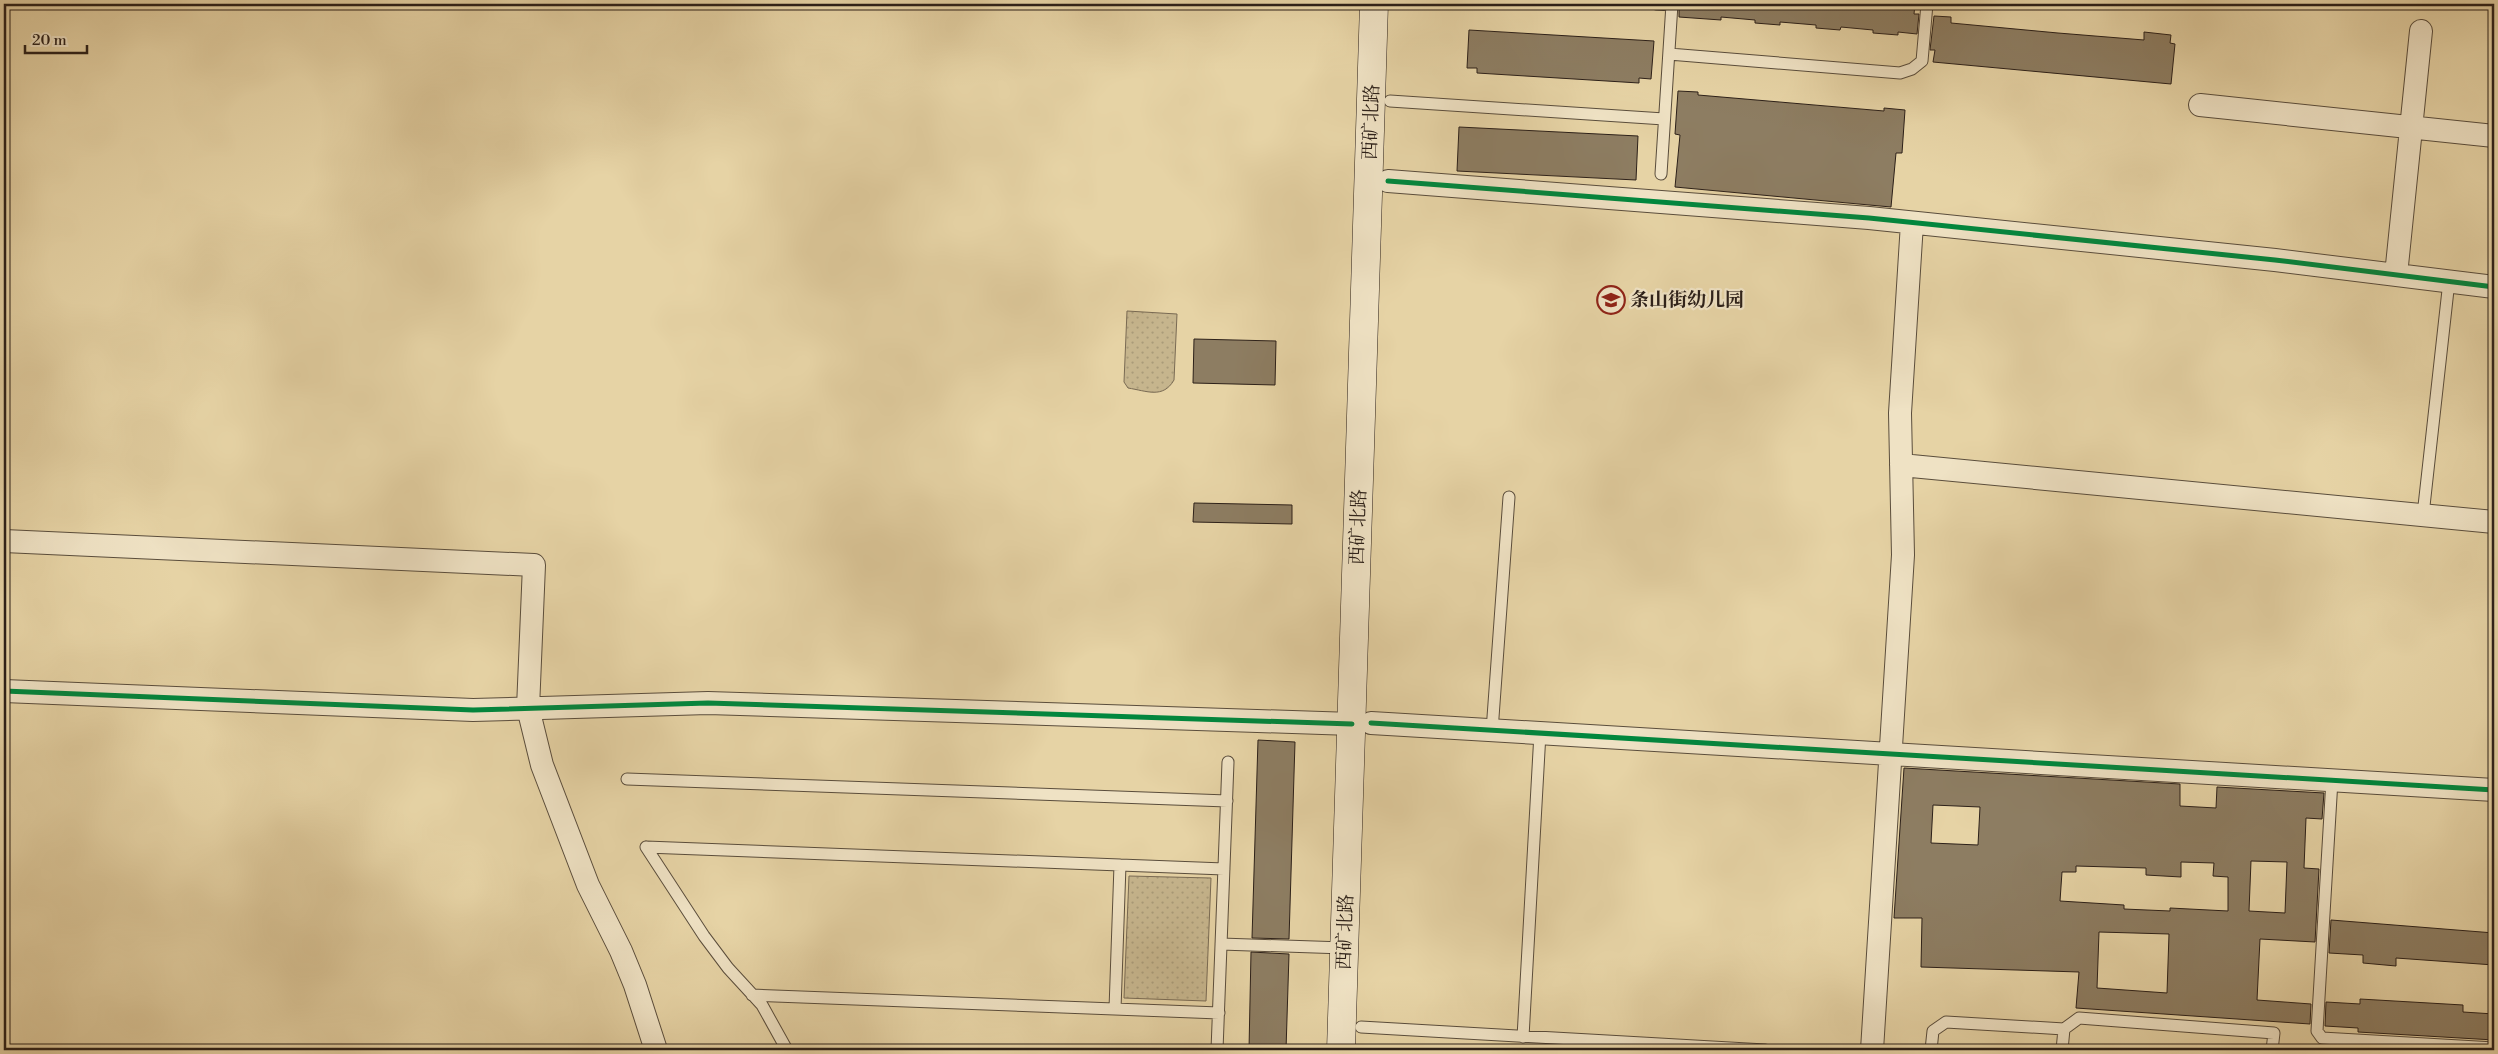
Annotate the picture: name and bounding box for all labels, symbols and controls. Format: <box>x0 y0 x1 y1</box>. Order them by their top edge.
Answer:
scale bar <box>25 22 88 54</box>
text: 20 m <box>32 31 67 50</box>
street label: 西矿北路 <box>1358 84 1384 160</box>
school or university icon: 条山街幼儿园 <box>1596 285 1626 315</box>
place label: 条山街幼儿园 <box>1630 288 1744 312</box>
street label: 西矿北路 <box>1345 489 1371 565</box>
street label: 西矿北路 <box>1332 894 1358 970</box>

